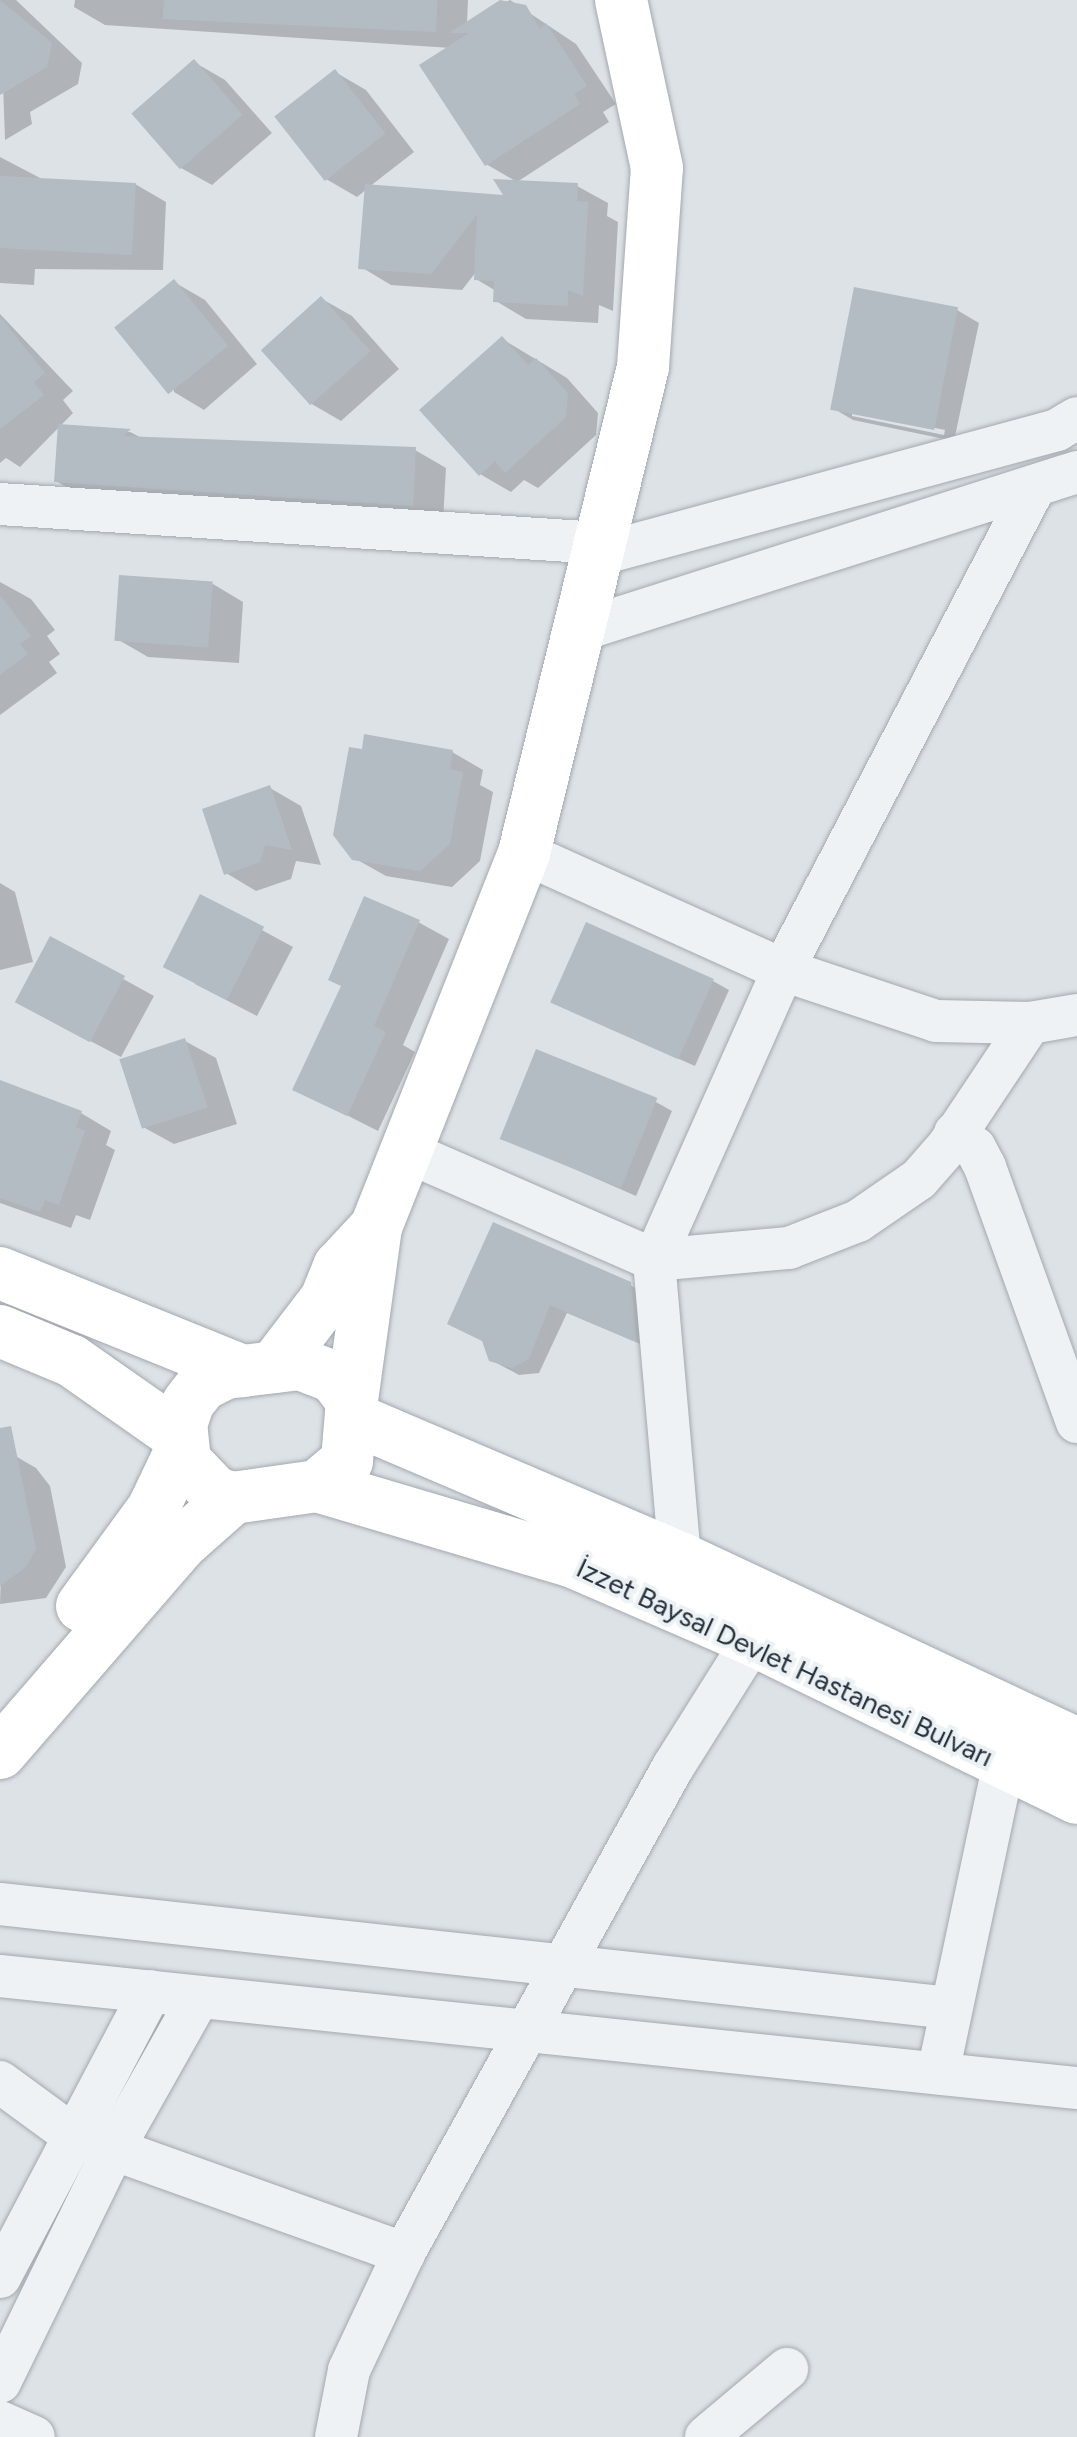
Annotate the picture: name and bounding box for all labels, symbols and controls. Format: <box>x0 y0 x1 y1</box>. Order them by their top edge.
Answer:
street label: İzzet Baysal Devlet Hastanesi Bulvarı <box>571 1550 999 1774</box>

